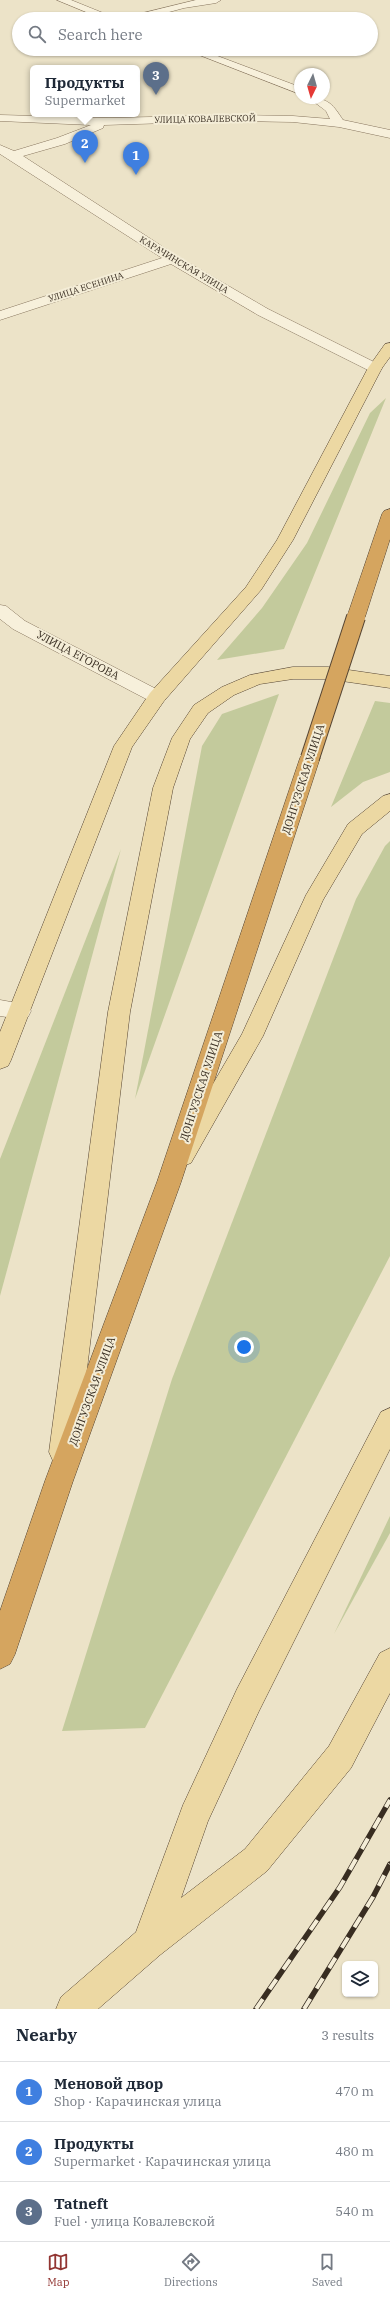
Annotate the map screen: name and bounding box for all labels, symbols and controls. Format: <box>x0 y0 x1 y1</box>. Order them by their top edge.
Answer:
search box <box>12 12 378 56</box>
icon: search <box>26 23 48 45</box>
text: Search here <box>58 25 143 44</box>
pin: 3 <box>143 62 169 95</box>
popup <box>30 65 140 117</box>
north arrow <box>294 68 330 104</box>
text: Продукты <box>45 73 125 92</box>
text: Supermarket <box>45 92 125 109</box>
street label: УЛИЦА КОВАЛЕВСКОЙ <box>154 112 256 125</box>
pin: 2 <box>72 130 98 163</box>
pin: 1 <box>123 142 149 175</box>
street label: КАРАЧИНСКАЯ УЛИЦА <box>138 234 231 296</box>
street label: УЛИЦА ЕСЕНИНА <box>47 269 126 304</box>
street label: УЛИЦА ЕГОРОВА <box>34 627 122 683</box>
street label: ДОНГУЗСКАЯ УЛИЦА <box>279 722 328 836</box>
street label: ДОНГУЗСКАЯ УЛИЦА <box>177 1029 226 1143</box>
street label: ДОНГУЗСКАЯ УЛИЦА <box>66 1334 118 1447</box>
your location <box>234 1337 254 1357</box>
map controls <box>342 1961 378 1997</box>
button: layers <box>342 1961 378 1997</box>
text: Nearby <box>16 2024 77 2046</box>
text: 3 results <box>321 2027 374 2044</box>
text: Меновой двор <box>54 2074 163 2093</box>
text: 1 <box>25 2083 33 2100</box>
text: 470 m <box>335 2083 374 2100</box>
text: Shop · Карачинская улица <box>54 2093 222 2110</box>
text: Продукты <box>54 2134 134 2153</box>
text: 2 <box>25 2143 33 2160</box>
text: 480 m <box>335 2143 374 2160</box>
text: Supermarket · Карачинская улица <box>54 2153 271 2170</box>
text: Tatneft <box>54 2194 108 2213</box>
text: 3 <box>25 2203 33 2220</box>
text: 540 m <box>335 2203 374 2220</box>
text: Fuel · улица Ковалевской <box>54 2213 215 2230</box>
tab: Map <box>47 2251 70 2289</box>
tab: Directions <box>164 2251 218 2289</box>
tab: Saved <box>312 2251 343 2289</box>

